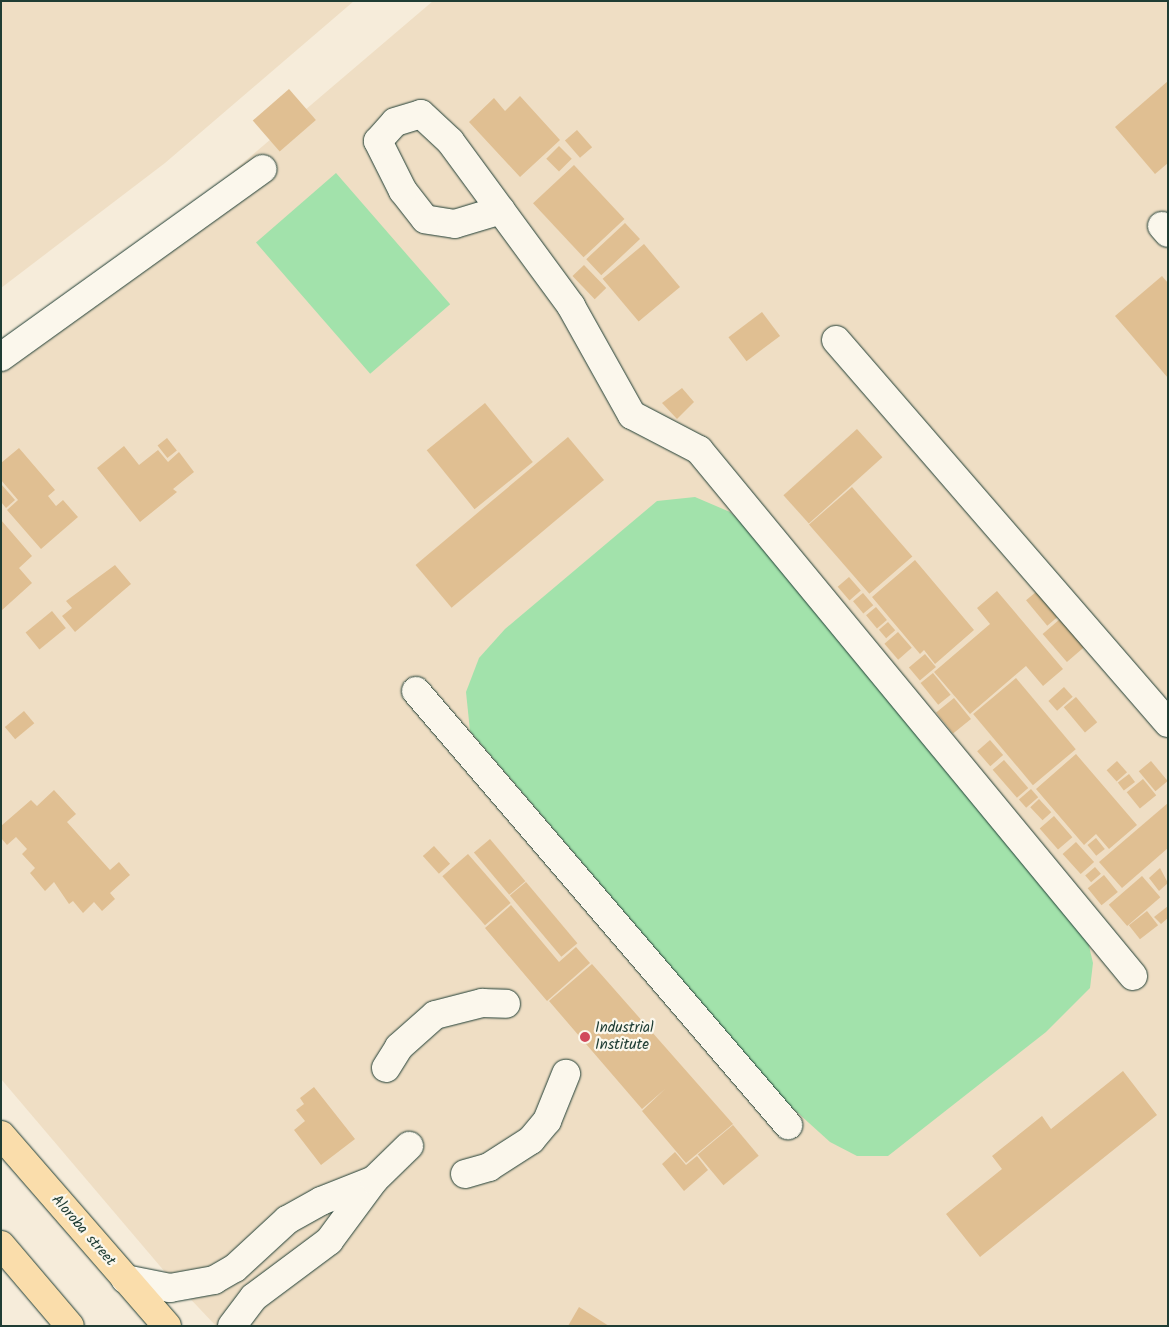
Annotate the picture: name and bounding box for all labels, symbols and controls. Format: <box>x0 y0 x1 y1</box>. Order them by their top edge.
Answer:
place label: Industrial Institute <box>595 1019 654 1054</box>
marker: Industrial Institute <box>579 1031 591 1043</box>
street label: Aloroba street <box>47 1192 119 1270</box>

